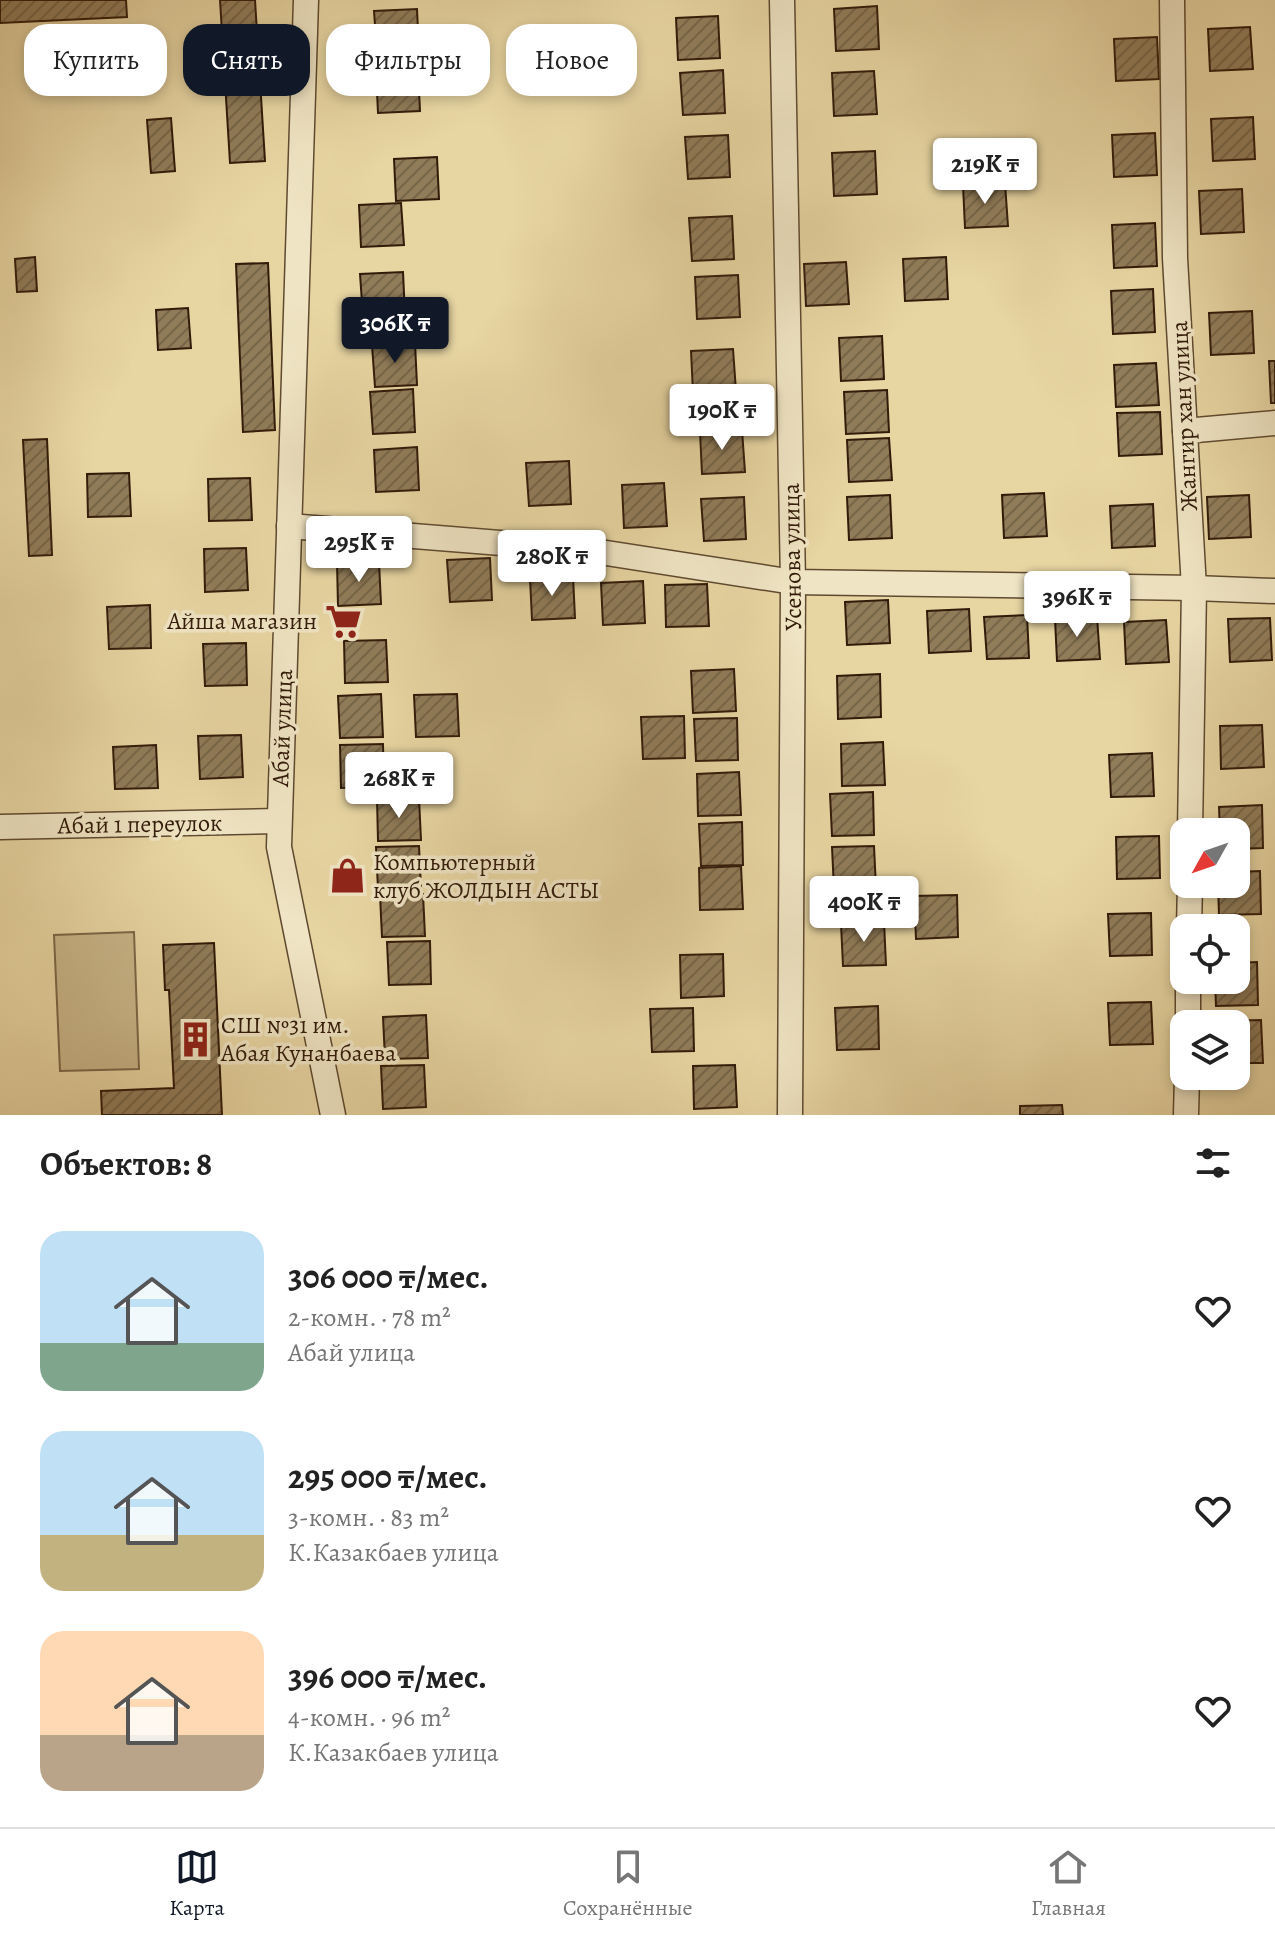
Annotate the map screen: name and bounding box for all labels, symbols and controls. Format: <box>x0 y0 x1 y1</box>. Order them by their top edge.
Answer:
chip: Купить <box>24 24 167 96</box>
chip: Снять <box>183 24 310 96</box>
chip: Фильтры <box>326 24 490 96</box>
chip: Новое <box>506 24 637 96</box>
pin: 219K ₸ <box>920 138 1050 206</box>
text: 219K ₸ <box>951 146 1019 181</box>
pin: 306K ₸ <box>330 297 460 365</box>
text: 306K ₸ <box>360 305 430 340</box>
street label: Жангир хан улица <box>1163 320 1205 512</box>
pin: 190K ₸ <box>657 384 787 452</box>
text: 190K ₸ <box>688 392 756 427</box>
street label: Усенова улица <box>775 483 809 631</box>
pin: 295K ₸ <box>294 516 424 584</box>
text: 295K ₸ <box>324 524 394 559</box>
pin: 280K ₸ <box>487 530 617 598</box>
text: 280K ₸ <box>516 538 588 573</box>
pin: 396K ₸ <box>1012 571 1142 639</box>
text: 396K ₸ <box>1042 579 1112 614</box>
supermarket icon: Айша магазин <box>324 602 362 640</box>
place label: Айша магазин <box>166 605 317 637</box>
street label: Абай улица <box>264 669 300 788</box>
pin: 268K ₸ <box>334 752 464 820</box>
text: 268K ₸ <box>363 760 435 795</box>
street label: Абай 1 переулок <box>56 807 223 841</box>
north arrow <box>1170 818 1250 898</box>
map controls <box>1170 818 1250 1090</box>
place label: Компьютерный клуб ЖОЛДЫН АСТЫ <box>373 846 599 906</box>
shop icon: Компьютерный клуб ЖОЛДЫН АСТЫ <box>328 857 366 895</box>
pin: 400K ₸ <box>799 876 929 944</box>
text: 400K ₸ <box>828 884 900 919</box>
button: locate <box>1170 914 1250 994</box>
place label: СШ №31 им. Абая Кунанбаева <box>220 1009 396 1069</box>
button: layers <box>1170 1010 1250 1090</box>
building icon: СШ №31 им. Абая Кунанбаева <box>176 1020 214 1058</box>
text: Объектов: 8 <box>40 1140 212 1187</box>
icon: filters <box>1191 1141 1235 1185</box>
text: 306 000 ₸/мес. <box>288 1253 489 1300</box>
icon: home <box>104 1263 200 1359</box>
icon: heart <box>1191 1289 1235 1333</box>
text: 2-комн. · 78 m² <box>288 1300 451 1335</box>
text: Абай улица <box>288 1335 415 1370</box>
text: 295 000 ₸/мес. <box>288 1453 488 1500</box>
icon: home <box>104 1463 200 1559</box>
icon: heart <box>1191 1489 1235 1533</box>
text: 3-комн. · 83 m² <box>288 1500 449 1535</box>
text: К.Казакбаев улица <box>288 1535 499 1570</box>
text: 396 000 ₸/мес. <box>288 1653 487 1700</box>
icon: home <box>104 1663 200 1759</box>
icon: heart <box>1191 1689 1235 1733</box>
text: 4-комн. · 96 m² <box>288 1700 450 1735</box>
text: К.Казакбаев улица <box>288 1735 499 1770</box>
tab: Карта <box>169 1845 225 1923</box>
tab: Сохранённые <box>563 1845 693 1923</box>
tab: Главная <box>1031 1845 1106 1923</box>

